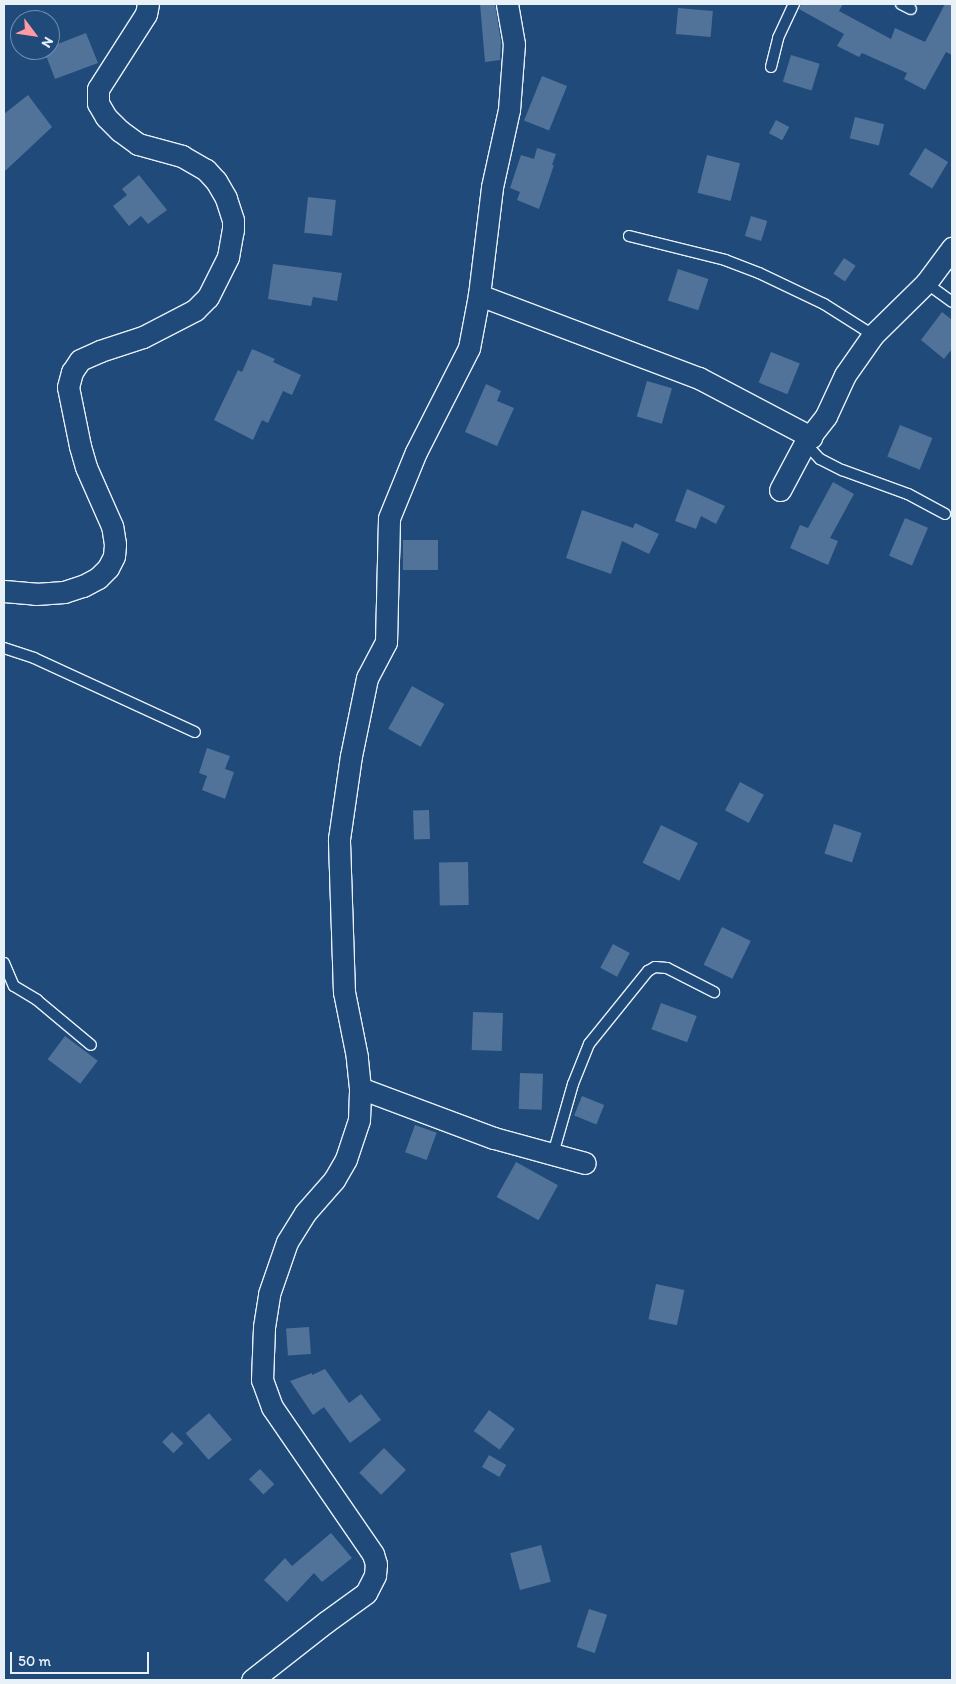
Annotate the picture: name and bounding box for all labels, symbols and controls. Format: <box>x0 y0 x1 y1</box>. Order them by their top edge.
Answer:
north arrow <box>10 10 60 60</box>
text: N <box>38 34 57 51</box>
scale bar <box>12 1642 151 1674</box>
text: 50 m <box>18 1652 51 1670</box>

